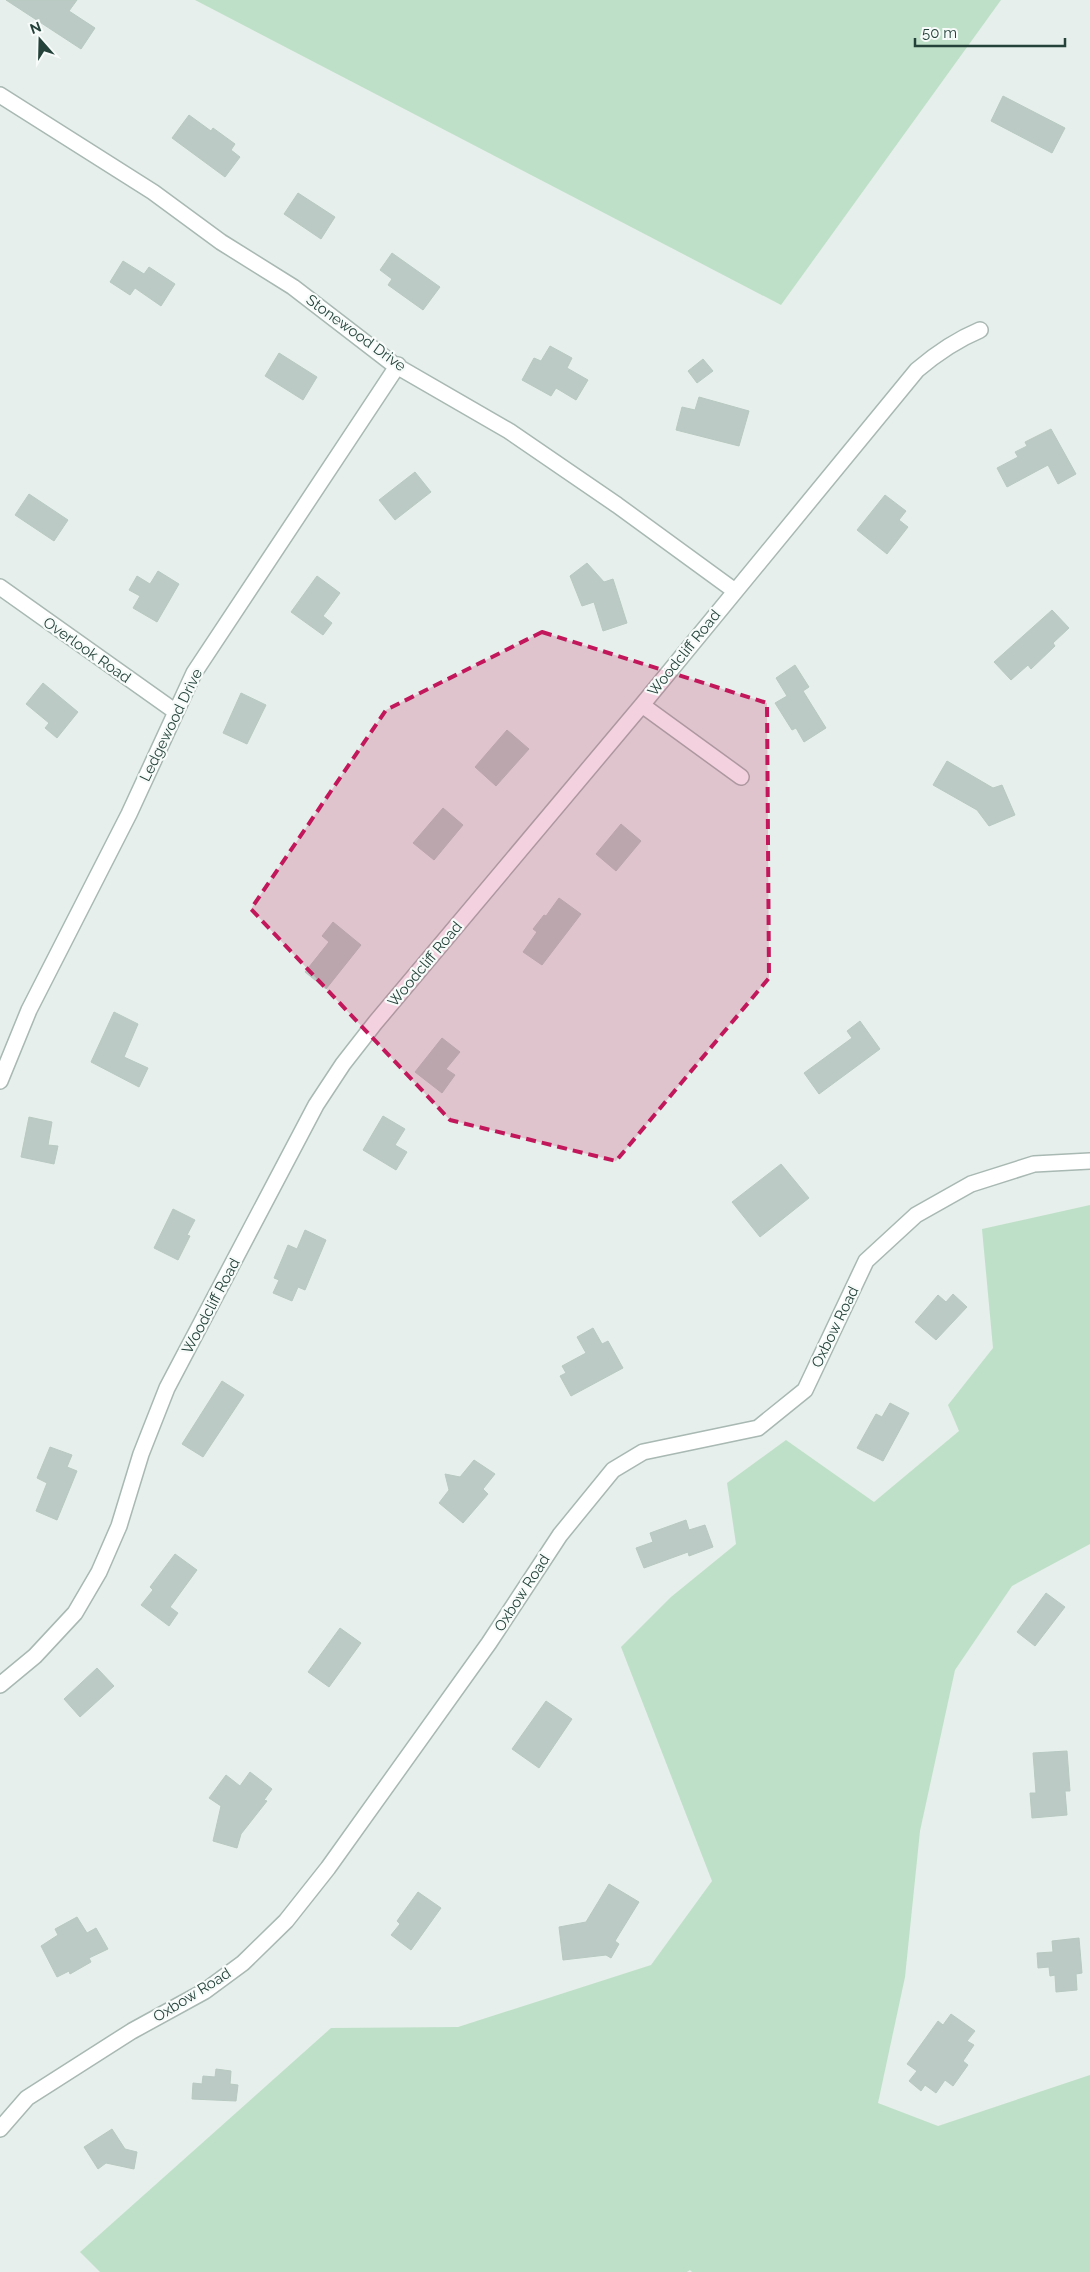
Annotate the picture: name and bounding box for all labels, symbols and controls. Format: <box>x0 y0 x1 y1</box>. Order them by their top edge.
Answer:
north arrow <box>15 15 65 65</box>
scale bar <box>915 15 1065 47</box>
text: N <box>28 18 43 37</box>
text: 50 m <box>922 24 957 42</box>
street label: Stonewood Drive <box>303 291 410 375</box>
street label: Woodcliff Road <box>644 606 724 700</box>
street label: Overlook Road <box>40 613 134 687</box>
street label: Ledgewood Drive <box>136 665 206 784</box>
street label: Woodcliff Road <box>384 918 466 1010</box>
street label: Woodcliff Road <box>178 1255 244 1357</box>
street label: Oxbow Road <box>808 1283 862 1371</box>
street label: Oxbow Road <box>490 1551 554 1635</box>
street label: Oxbow Road <box>150 1964 234 2026</box>

